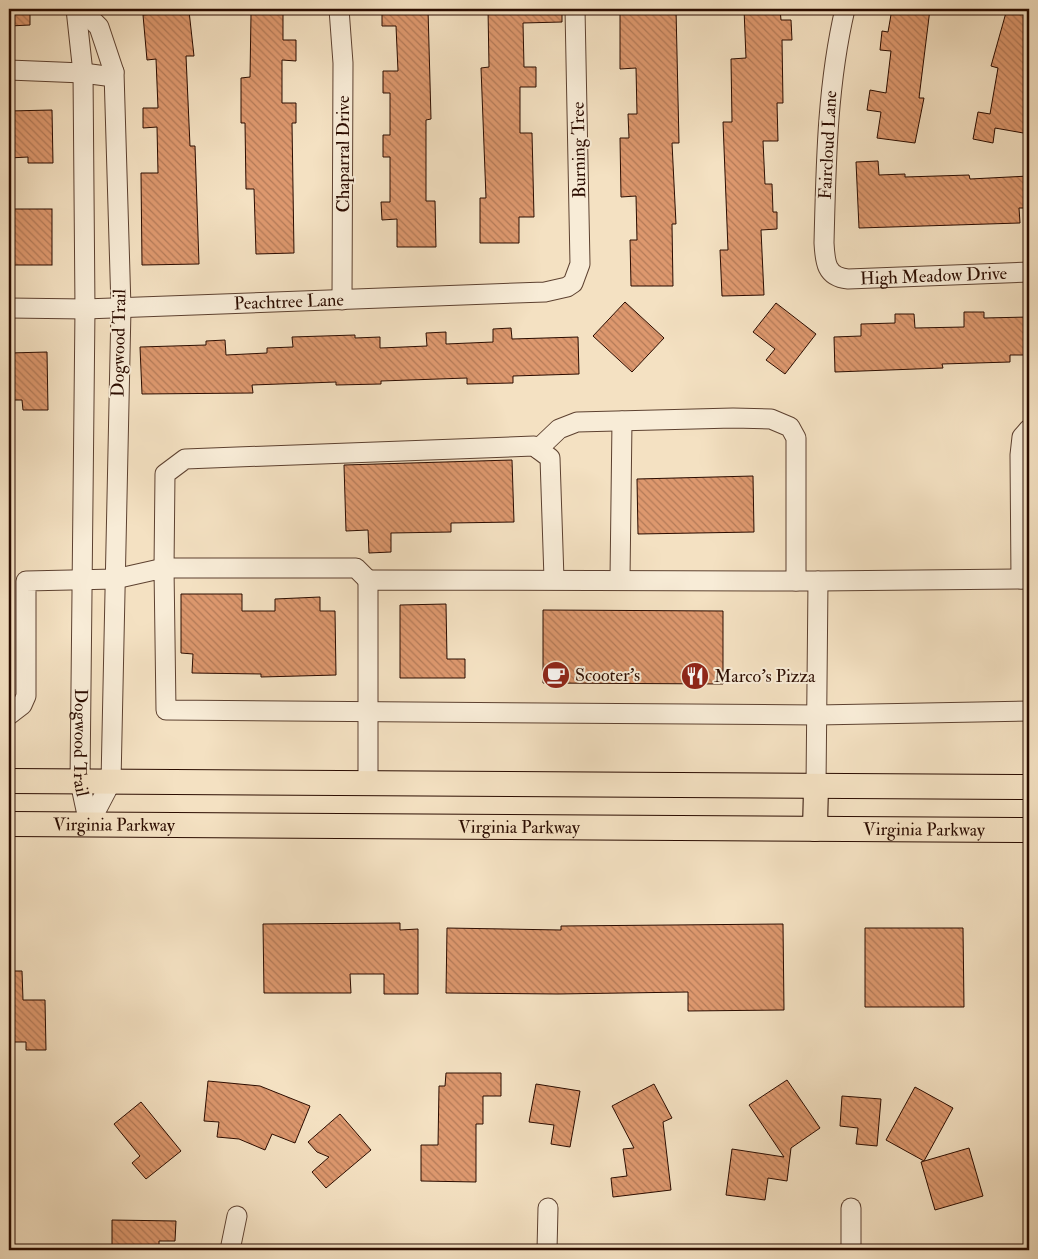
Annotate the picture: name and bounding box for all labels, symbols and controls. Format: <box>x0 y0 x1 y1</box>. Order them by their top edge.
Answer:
street label: Faircloud Lane <box>814 89 842 200</box>
street label: Chaparral Drive <box>332 95 355 212</box>
street label: Burning Tree <box>567 101 591 199</box>
street label: High Meadow Drive <box>860 261 1008 290</box>
street label: Dogwood Trail <box>107 288 131 397</box>
street label: Peachtree Lane <box>233 288 345 315</box>
cafe icon: Scooter's <box>541 660 571 690</box>
restaurant icon: Marco's Pizza <box>680 661 710 691</box>
place label: Scooter's <box>575 664 640 687</box>
place label: Marco's Pizza <box>714 665 816 688</box>
street label: Dogwood Trail <box>68 688 94 799</box>
street label: Virginia Parkway <box>53 813 176 836</box>
street label: Virginia Parkway <box>458 815 581 839</box>
street label: Virginia Parkway <box>863 818 986 841</box>

